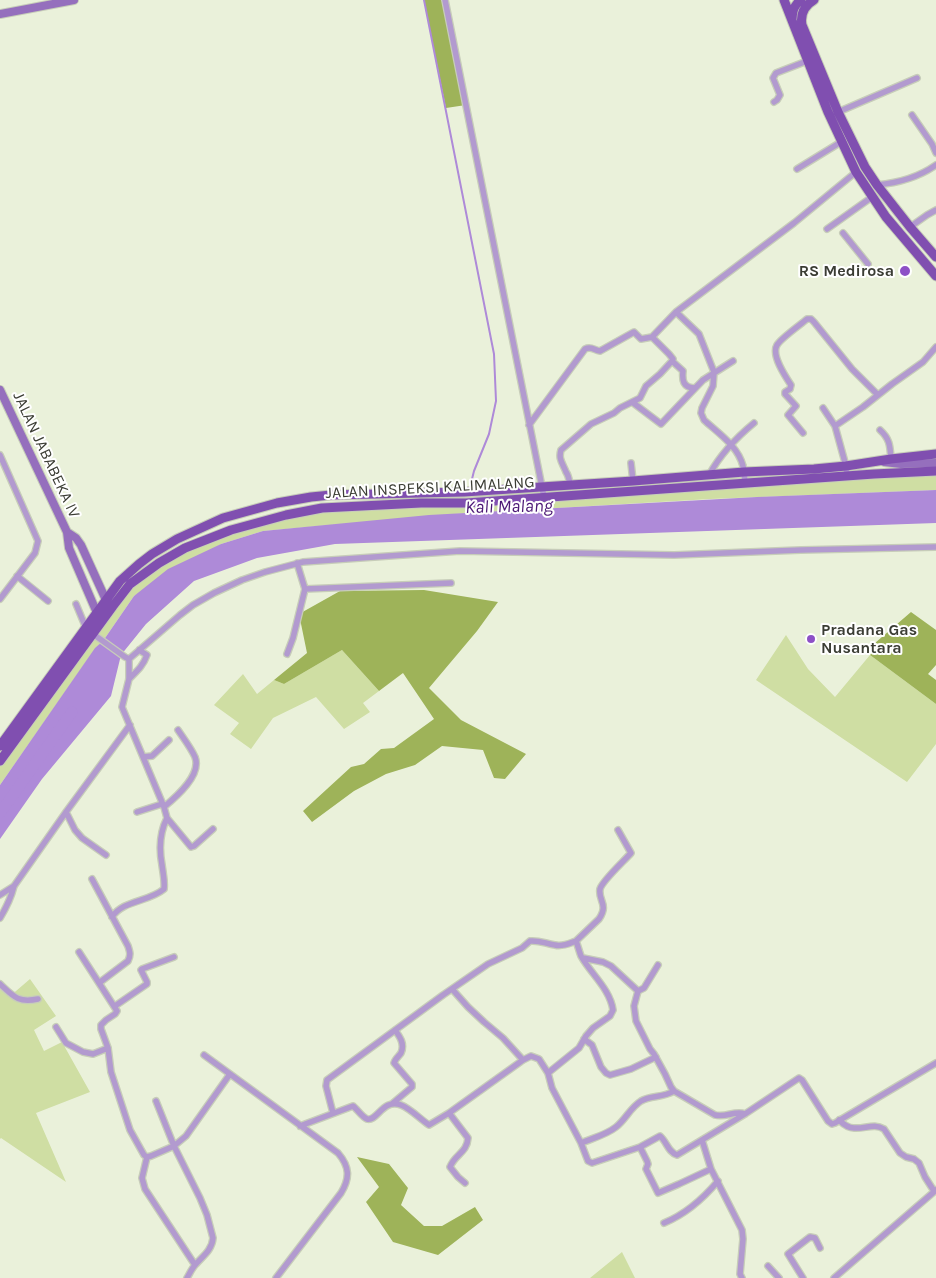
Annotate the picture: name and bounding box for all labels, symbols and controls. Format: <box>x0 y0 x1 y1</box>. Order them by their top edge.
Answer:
place label: RS Medirosa <box>799 261 894 281</box>
marker: RS Medirosa <box>898 264 912 278</box>
street label: JALAN JABABEKA IV <box>8 389 84 521</box>
street label: JALAN INSPEKSI KALIMALANG <box>325 473 535 503</box>
water label: Kali Malang <box>465 495 553 519</box>
place label: Pradana Gas Nusantara <box>821 620 917 658</box>
marker: Pradana Gas Nusantara <box>805 633 817 645</box>

